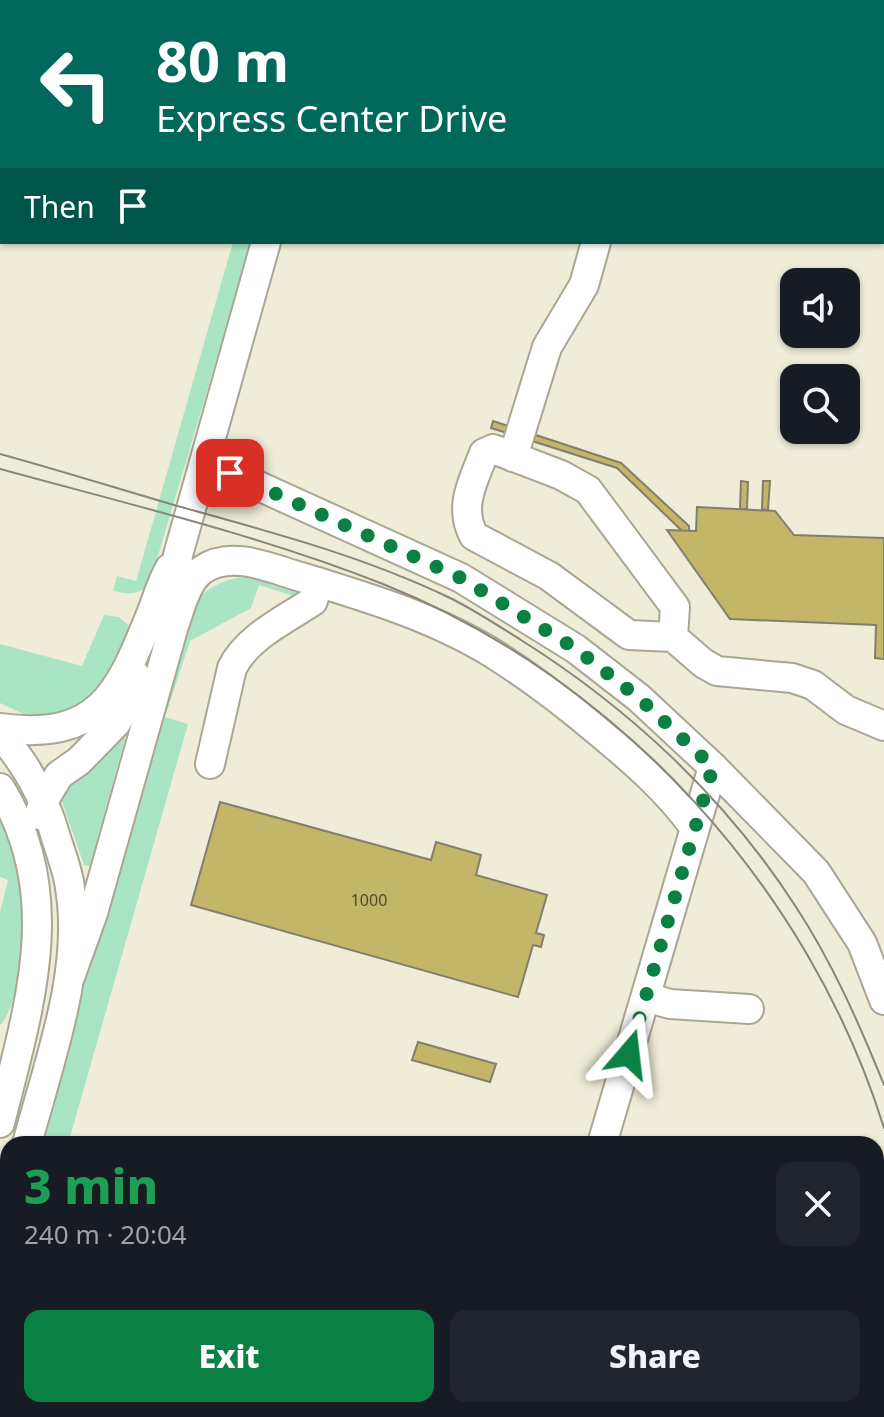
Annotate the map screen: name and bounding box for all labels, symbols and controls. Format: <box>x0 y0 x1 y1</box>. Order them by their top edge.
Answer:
text: 80 m <box>156 22 289 98</box>
icon: left <box>24 32 128 136</box>
text: Express Center Drive <box>156 94 507 143</box>
icon: arrive <box>111 184 155 228</box>
text: Then <box>24 186 95 227</box>
map controls <box>780 268 860 444</box>
button: sound <box>780 268 860 348</box>
button: search <box>780 364 860 444</box>
pin <box>196 439 264 507</box>
icon: arrive <box>208 451 252 495</box>
house number: 1000 <box>351 889 387 911</box>
position arrow <box>587 1012 671 1096</box>
text: 3 min <box>24 1153 158 1218</box>
button: close <box>776 1162 860 1246</box>
text: 240 m · 20:04 <box>24 1216 187 1252</box>
button: Exit <box>24 1310 434 1402</box>
button: Share <box>450 1310 860 1402</box>

